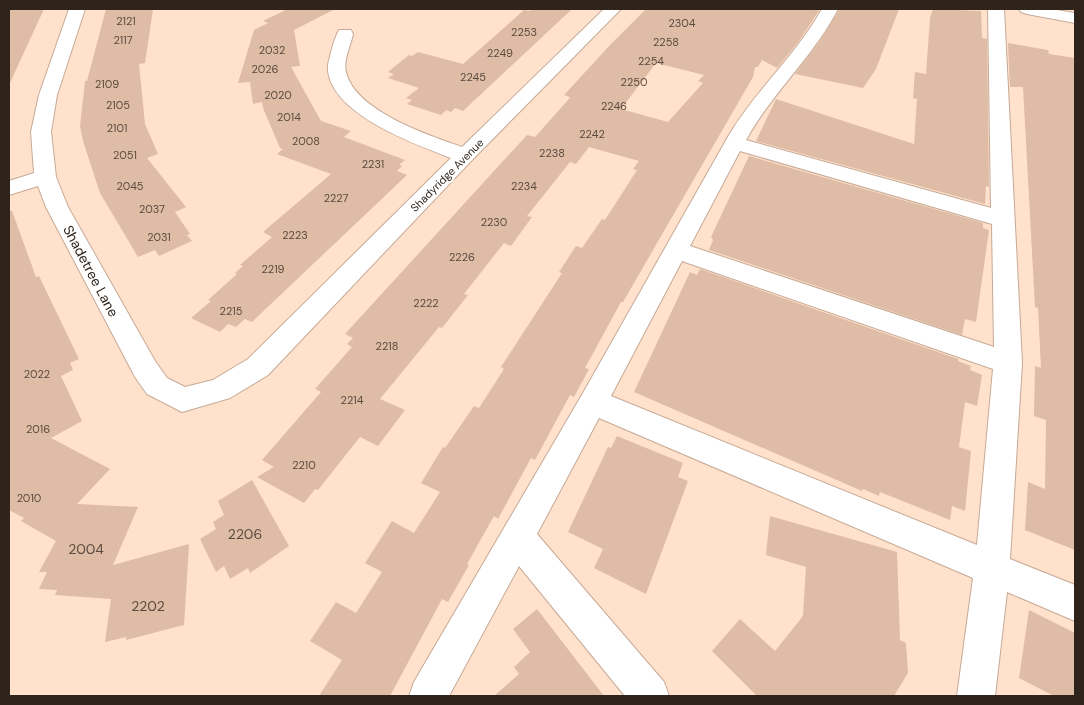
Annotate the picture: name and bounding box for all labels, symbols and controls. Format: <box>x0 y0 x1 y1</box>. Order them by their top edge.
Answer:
house number: 2121 <box>116 14 136 28</box>
house number: 2304 <box>668 16 696 30</box>
house number: 2253 <box>511 25 537 39</box>
house number: 2117 <box>113 33 133 47</box>
house number: 2258 <box>653 35 679 49</box>
house number: 2032 <box>259 43 285 57</box>
house number: 2249 <box>487 46 513 60</box>
house number: 2254 <box>638 54 664 68</box>
house number: 2026 <box>252 62 279 76</box>
house number: 2245 <box>460 70 486 84</box>
house number: 2250 <box>621 75 647 89</box>
house number: 2109 <box>95 77 119 91</box>
house number: 2020 <box>264 88 292 102</box>
house number: 2105 <box>106 98 130 112</box>
house number: 2246 <box>601 99 627 113</box>
house number: 2014 <box>277 110 301 124</box>
house number: 2101 <box>107 121 127 135</box>
house number: 2242 <box>579 127 605 141</box>
house number: 2008 <box>292 134 320 148</box>
street label: Shadyridge Avenue <box>407 135 487 215</box>
house number: 2238 <box>539 146 565 160</box>
house number: 2051 <box>113 148 137 162</box>
house number: 2231 <box>362 157 384 171</box>
house number: 2045 <box>116 179 144 193</box>
house number: 2234 <box>511 179 537 193</box>
house number: 2227 <box>324 191 348 205</box>
house number: 2037 <box>139 202 165 216</box>
house number: 2230 <box>481 215 507 229</box>
street label: Shadetree Lane <box>59 222 123 320</box>
house number: 2223 <box>282 228 308 242</box>
house number: 2031 <box>147 230 171 244</box>
house number: 2226 <box>449 250 475 264</box>
house number: 2219 <box>261 262 285 276</box>
house number: 2222 <box>413 296 439 310</box>
house number: 2215 <box>220 304 243 318</box>
house number: 2218 <box>376 339 398 353</box>
house number: 2022 <box>24 367 50 381</box>
house number: 2214 <box>341 393 364 407</box>
house number: 2016 <box>26 422 50 436</box>
house number: 2210 <box>292 458 316 472</box>
house number: 2010 <box>17 491 41 505</box>
house number: 2206 <box>228 525 262 543</box>
house number: 2004 <box>68 540 104 558</box>
house number: 2202 <box>131 597 165 615</box>

